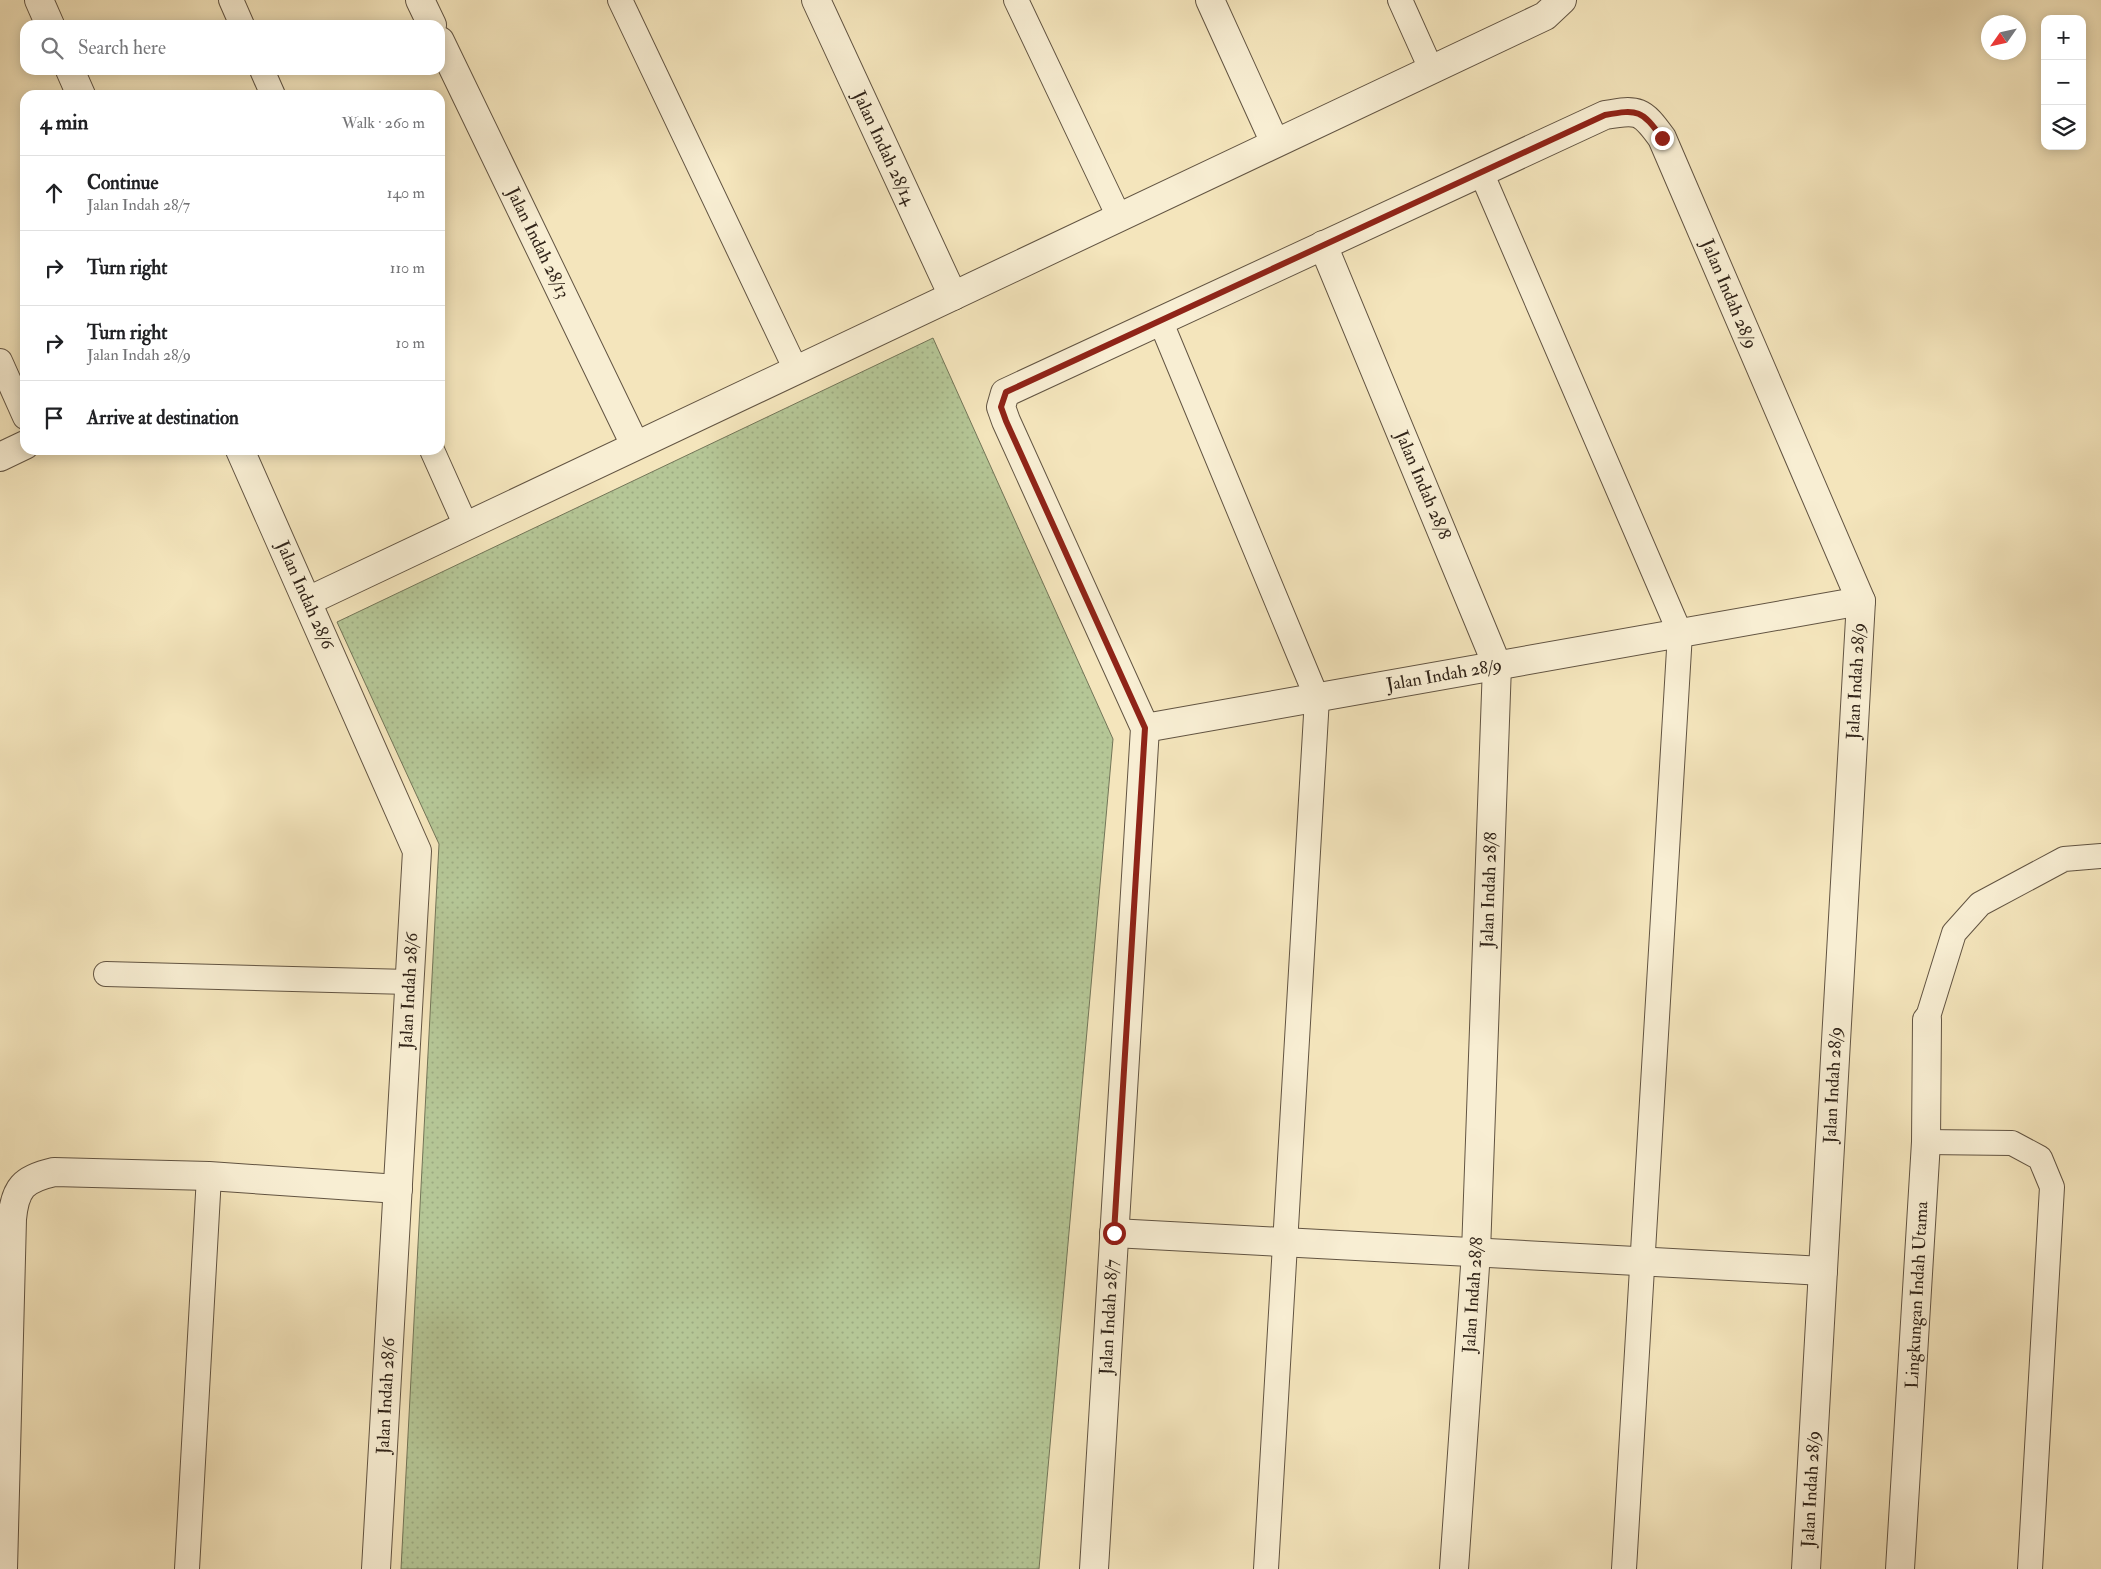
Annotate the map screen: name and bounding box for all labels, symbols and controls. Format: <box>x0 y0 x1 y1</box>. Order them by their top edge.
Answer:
north arrow <box>1981 15 2026 60</box>
map controls <box>2041 15 2086 150</box>
button: + <box>2041 15 2086 60</box>
search box <box>20 20 445 75</box>
icon: search <box>38 34 66 62</box>
text: Search here <box>78 36 166 60</box>
button: − <box>2041 60 2086 105</box>
street label: Jalan Indah 28/14 <box>847 86 921 210</box>
button: layers <box>2041 105 2086 150</box>
text: 4 min <box>40 109 88 136</box>
text: Walk · 260 m <box>342 113 425 133</box>
route end <box>1651 127 1674 150</box>
text: Continue <box>87 171 158 195</box>
icon: ahead <box>40 179 68 207</box>
text: 140 m <box>387 183 425 203</box>
street label: Jalan Indah 28/13 <box>501 183 575 302</box>
text: Jalan Indah 28/7 <box>87 195 190 215</box>
street label: Jalan Indah 28/9 <box>1695 235 1762 352</box>
icon: right <box>40 254 68 282</box>
text: Turn right <box>87 256 167 280</box>
text: 110 m <box>390 258 425 278</box>
text: Turn right <box>87 321 167 345</box>
icon: right <box>40 329 68 357</box>
text: 10 m <box>395 333 425 353</box>
text: Jalan Indah 28/9 <box>87 345 191 365</box>
icon: arrive <box>40 404 68 432</box>
text: Arrive at destination <box>87 406 239 430</box>
street label: Jalan Indah 28/8 <box>1389 426 1456 543</box>
street label: Jalan Indah 28/6 <box>270 536 340 654</box>
street label: Jalan Indah 28/9 <box>1841 622 1871 741</box>
street label: Jalan Indah 28/9 <box>1383 654 1504 697</box>
street label: Jalan Indah 28/8 <box>1475 831 1503 950</box>
street label: Jalan Indah 28/6 <box>394 931 424 1051</box>
street label: Jalan Indah 28/9 <box>1818 1026 1848 1145</box>
street label: Lingkungan Indah Utama <box>1901 1200 1933 1389</box>
route start <box>1103 1222 1126 1245</box>
street label: Jalan Indah 28/8 <box>1457 1236 1489 1355</box>
street label: Jalan Indah 28/7 <box>1094 1259 1124 1376</box>
street label: Jalan Indah 28/6 <box>371 1336 401 1456</box>
street label: Jalan Indah 28/9 <box>1796 1430 1826 1549</box>

